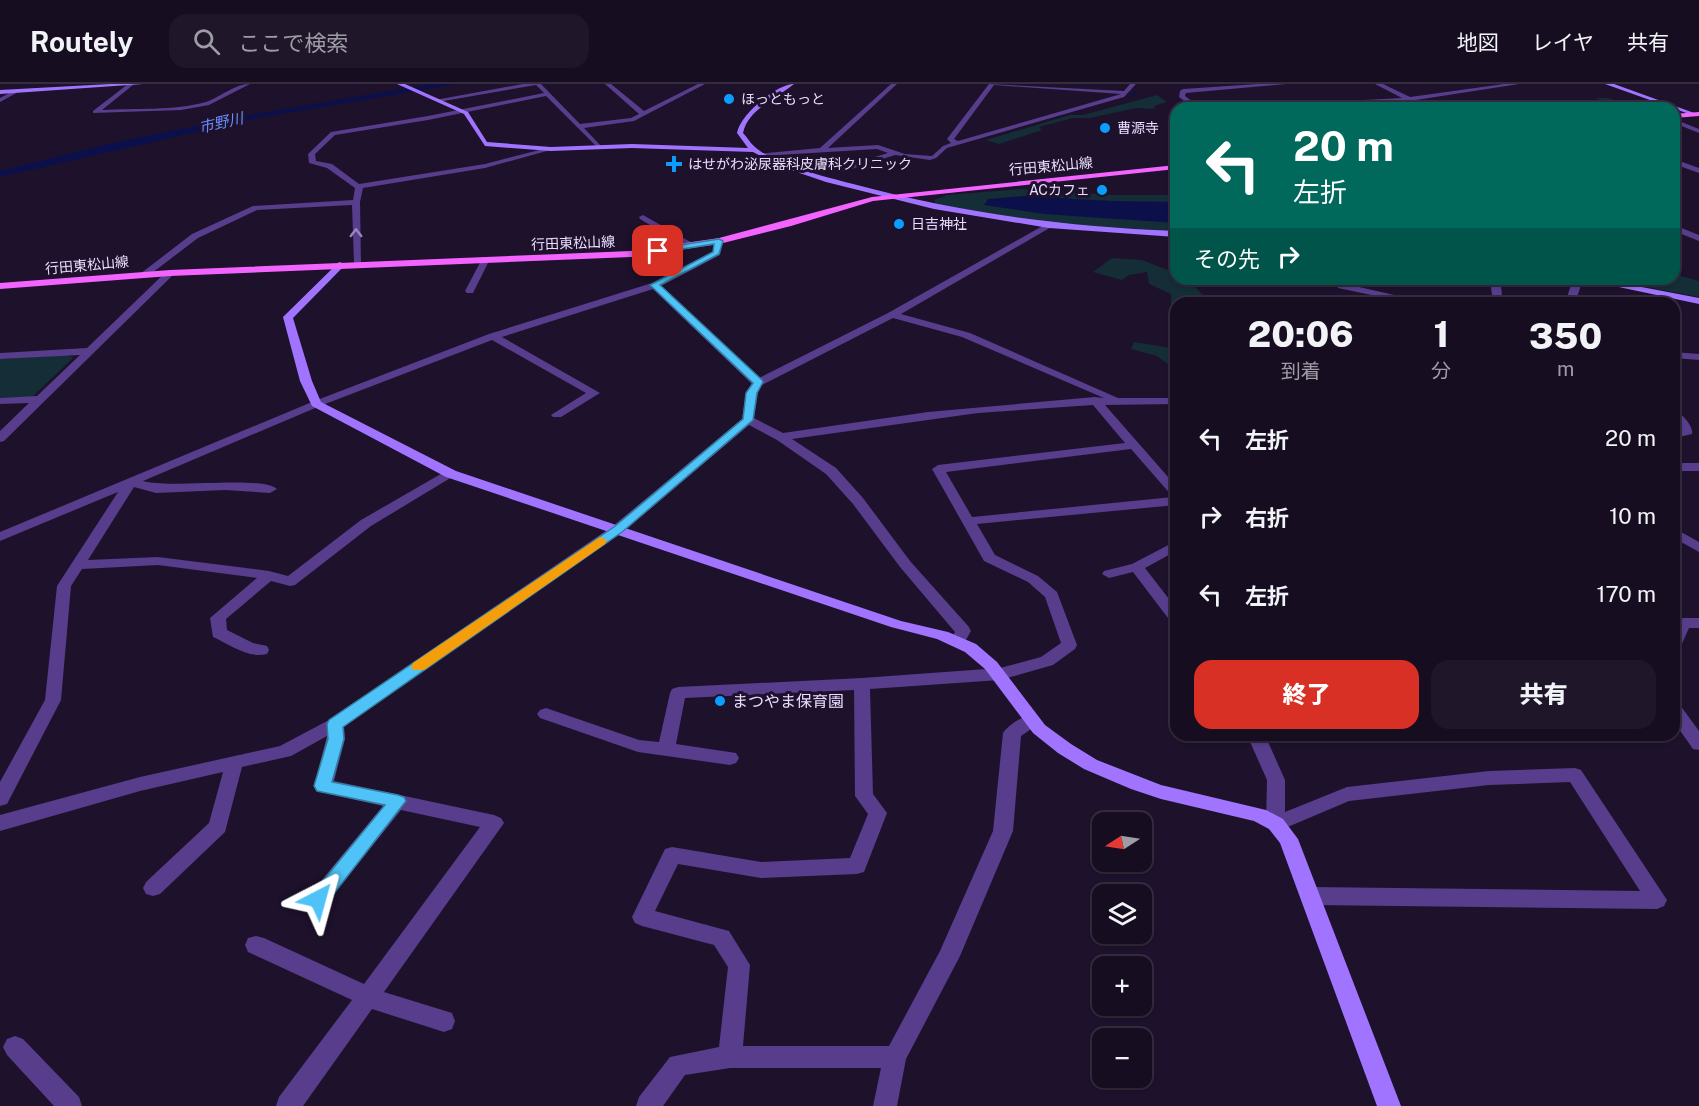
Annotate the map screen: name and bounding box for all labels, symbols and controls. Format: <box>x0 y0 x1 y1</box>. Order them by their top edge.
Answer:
search box <box>169 14 589 68</box>
text: Routely <box>30 25 133 58</box>
icon: search <box>190 25 223 58</box>
text: ここで検索 <box>238 30 348 56</box>
text: 地図 <box>1457 30 1499 55</box>
text: レイヤ <box>1532 30 1594 55</box>
text: 共有 <box>1627 30 1669 55</box>
place label: ほっともっと <box>741 91 825 107</box>
marker: ほっともっと <box>722 92 736 106</box>
water label: 市野川 <box>197 109 247 136</box>
place label: 曹源寺 <box>1117 120 1159 136</box>
marker: 曹源寺 <box>1098 121 1112 135</box>
text: 20 m <box>1293 121 1394 170</box>
icon: left <box>1194 126 1272 204</box>
street label: 行田東松山線 <box>1008 154 1094 178</box>
marker: はせがわ泌尿器科皮膚科クリニック <box>665 155 683 173</box>
place label: はせがわ泌尿器科皮膚科クリニック <box>688 156 912 172</box>
text: 左折 <box>1293 176 1347 208</box>
place label: ACカフェ <box>1029 182 1090 198</box>
marker: ACカフェ <box>1095 183 1109 197</box>
place label: 日吉神社 <box>911 216 967 232</box>
marker: 日吉神社 <box>892 217 906 231</box>
pin <box>632 225 683 276</box>
one-way arrow <box>350 228 362 237</box>
street label: 行田東松山線 <box>531 234 615 252</box>
icon: arrive <box>641 234 674 267</box>
icon: right <box>1272 240 1305 273</box>
text: その先 <box>1194 246 1260 272</box>
street label: 行田東松山線 <box>44 253 130 277</box>
text: 20:06 <box>1248 313 1354 355</box>
text: 1 <box>1433 313 1449 355</box>
text: 350 <box>1529 315 1602 357</box>
text: m <box>1557 357 1574 381</box>
text: 到着 <box>1281 359 1321 383</box>
text: 分 <box>1431 359 1451 383</box>
icon: left <box>1194 422 1227 455</box>
text: 20 m <box>1605 425 1656 451</box>
text: 左折 <box>1245 427 1289 453</box>
icon: right <box>1194 500 1227 533</box>
text: 10 m <box>1609 503 1656 529</box>
text: 右折 <box>1245 505 1289 531</box>
icon: left <box>1194 578 1227 611</box>
text: 170 m <box>1596 581 1656 607</box>
text: 左折 <box>1245 583 1289 609</box>
button: 終了 <box>1194 660 1419 729</box>
button: 共有 <box>1431 660 1656 729</box>
place label: まつやま保育園 <box>732 692 844 711</box>
marker: まつやま保育園 <box>713 694 727 708</box>
north arrow <box>1092 812 1152 872</box>
map controls <box>1092 812 1152 1088</box>
position arrow <box>286 867 350 931</box>
button: layers <box>1092 884 1152 944</box>
button: + <box>1092 956 1152 1016</box>
button: − <box>1092 1028 1152 1088</box>

